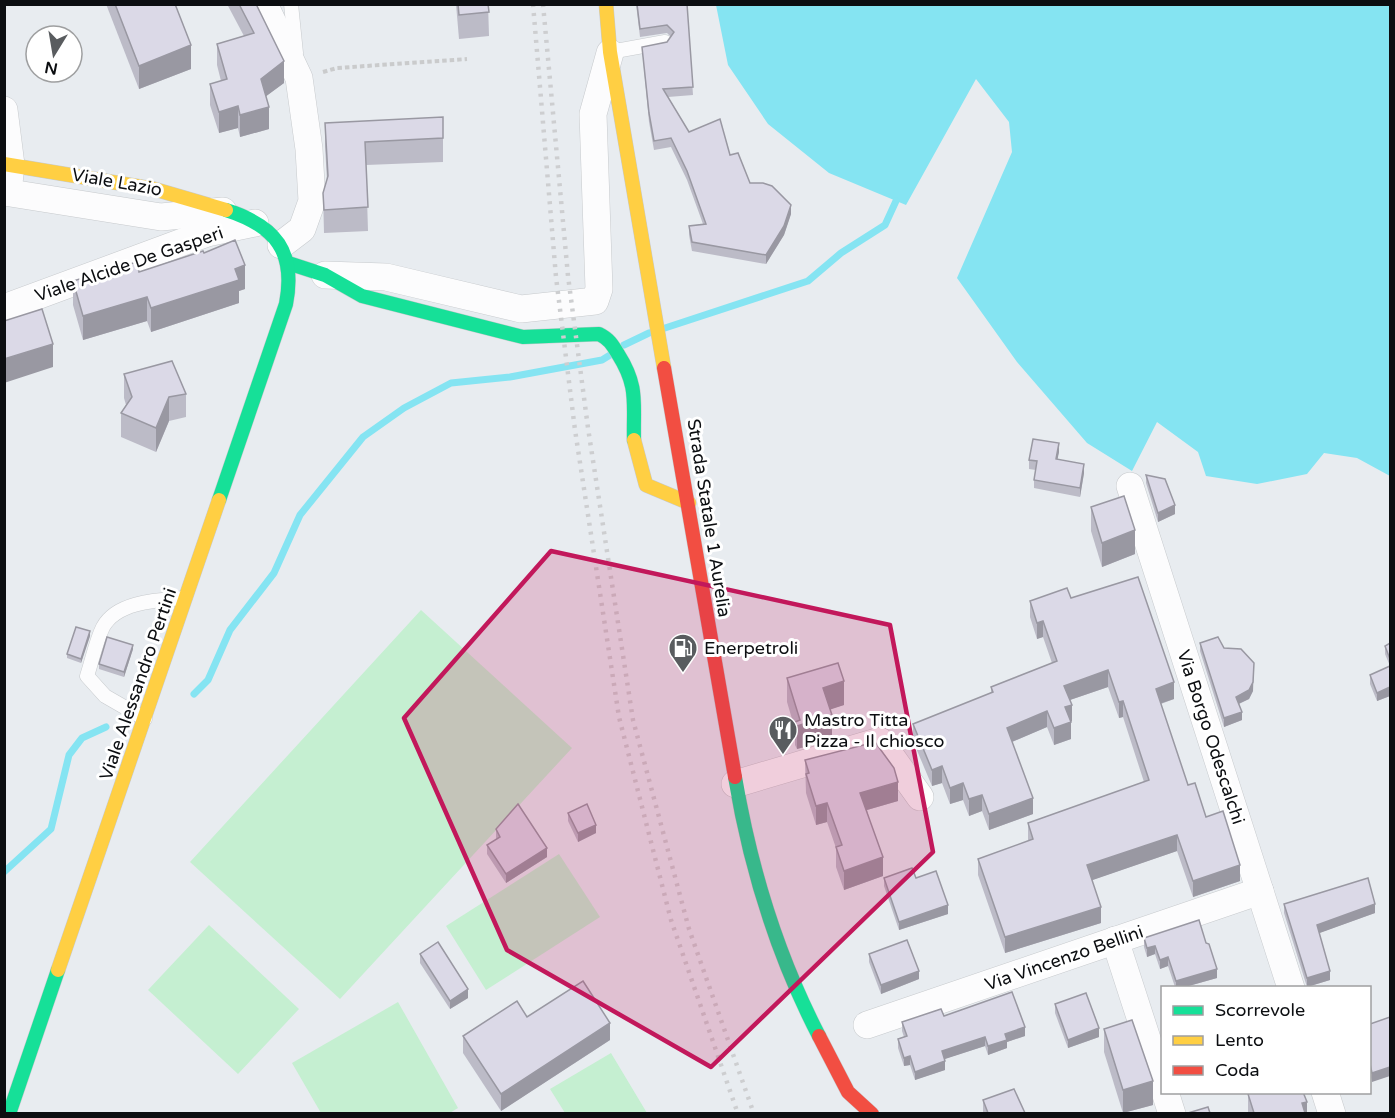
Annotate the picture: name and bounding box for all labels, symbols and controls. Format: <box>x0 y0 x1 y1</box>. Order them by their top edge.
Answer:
north arrow <box>24 24 84 84</box>
text: N <box>43 57 60 79</box>
street label: Viale Lazio <box>70 163 164 201</box>
street label: Viale Alcide De Gasperi <box>32 221 226 307</box>
street label: Strada Statale 1 Aurelia <box>682 417 736 619</box>
street label: Viale Alessandro Pertini <box>95 585 181 783</box>
fuel station icon: Enerpetroli <box>667 632 699 674</box>
place label: Enerpetroli <box>704 637 798 659</box>
street label: Via Borgo Odescalchi <box>1172 647 1250 827</box>
place label: Mastro Titta Pizza - Il chiosco <box>804 709 944 752</box>
restaurant icon: Mastro Titta Pizza - Il chiosco <box>767 714 799 756</box>
street label: Via Vincenzo Bellini <box>982 921 1146 995</box>
legend <box>1161 986 1371 1094</box>
text: Scorrevole <box>1215 999 1305 1021</box>
text: Lento <box>1215 1029 1264 1051</box>
text: Coda <box>1215 1059 1260 1081</box>

